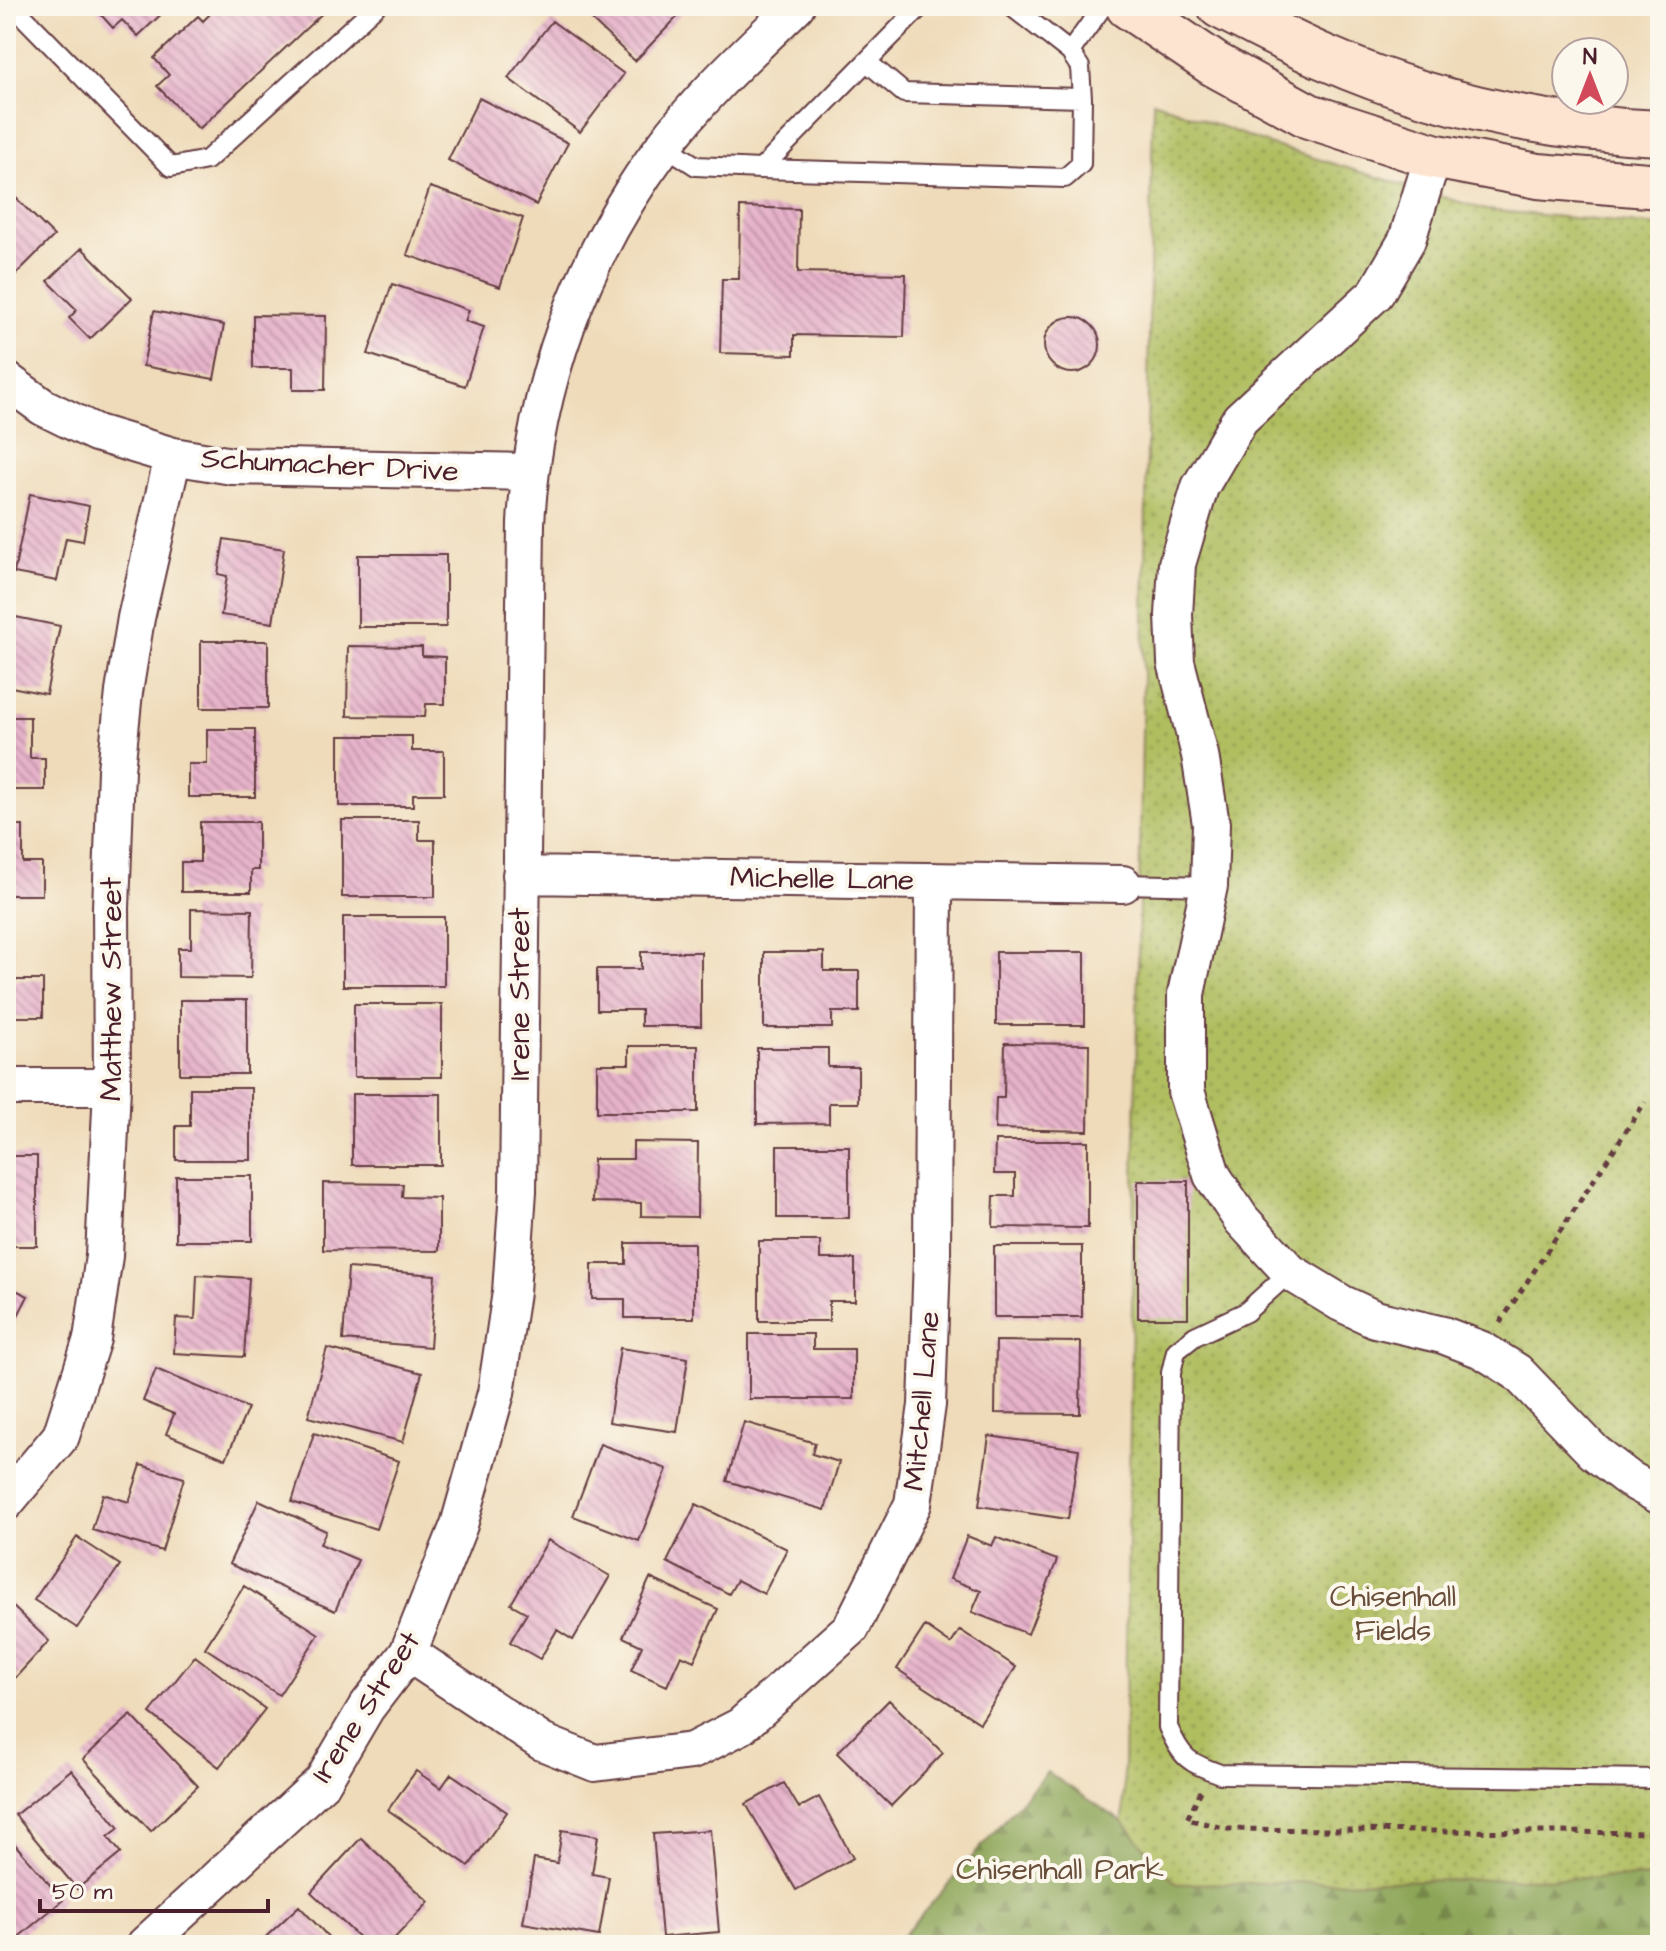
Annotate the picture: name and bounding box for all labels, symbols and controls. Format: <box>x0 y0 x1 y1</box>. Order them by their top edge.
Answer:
north arrow <box>1550 36 1630 116</box>
text: N <box>1583 42 1597 73</box>
street label: Schumacher Drive <box>200 437 460 493</box>
street label: Michelle Lane <box>729 856 915 902</box>
street label: Matthew Street <box>91 877 133 1101</box>
street label: Irene Street <box>499 907 541 1081</box>
street label: Mitchell Lane <box>893 1309 951 1493</box>
park label: Chisenhall Fields <box>1330 1576 1456 1652</box>
street label: Irene Street <box>301 1623 431 1791</box>
park label: Chisenhall Park <box>956 1849 1164 1891</box>
scale bar <box>40 1863 268 1913</box>
text: 50 m <box>52 1875 113 1909</box>

